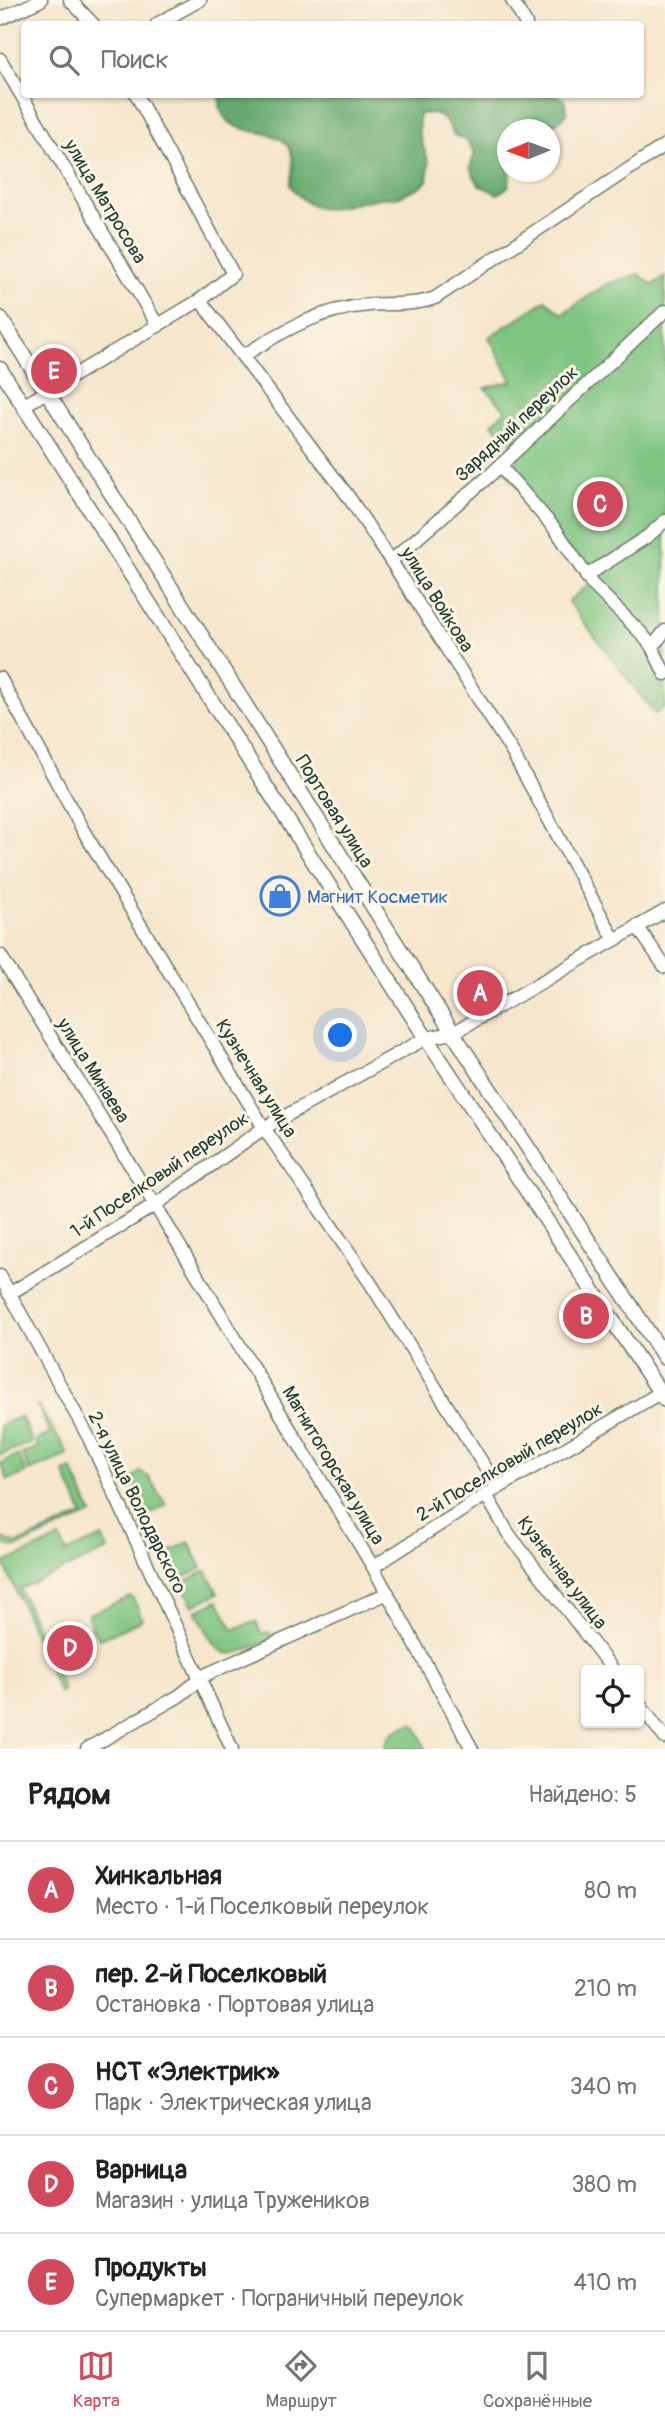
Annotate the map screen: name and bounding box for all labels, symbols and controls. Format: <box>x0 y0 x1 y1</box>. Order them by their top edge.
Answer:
search box <box>21 21 644 98</box>
icon: search <box>45 41 83 79</box>
text: Поиск <box>101 44 169 76</box>
north arrow <box>497 119 560 182</box>
street label: улица Матросова <box>58 134 152 268</box>
pin: E <box>31 345 77 397</box>
street label: Зарядный переулок <box>450 360 584 487</box>
pin: C <box>577 478 623 530</box>
street label: улица Войкова <box>395 542 479 657</box>
street label: Портовая улица <box>290 751 379 873</box>
shop icon: Магнит Косметик <box>259 875 301 917</box>
place label: Магнит Косметик <box>307 885 448 909</box>
pin: A <box>457 967 503 1019</box>
street label: улица Минаева <box>51 1013 135 1128</box>
street label: Кузнечная улица <box>210 1015 302 1142</box>
your location <box>323 1018 357 1052</box>
street label: 1-й Поселковый переулок <box>66 1106 253 1243</box>
pin: B <box>563 1290 609 1342</box>
street label: Магнитогорская улица <box>276 1382 390 1549</box>
street label: 2-й Поселковый переулок <box>412 1397 607 1527</box>
street label: 2-я улица Володарского <box>82 1407 192 1598</box>
street label: Кузнечная улица <box>512 1511 613 1634</box>
pin: D <box>47 1622 93 1674</box>
map controls <box>581 1665 644 1728</box>
button: locate <box>581 1665 644 1728</box>
text: Рядом <box>28 1776 111 1813</box>
text: Найдено: 5 <box>528 1780 637 1809</box>
text: Хинкальная <box>95 1860 222 1892</box>
text: A <box>44 1876 58 1905</box>
text: 80 m <box>584 1876 637 1905</box>
text: Место · 1-й Поселковый переулок <box>95 1892 429 1921</box>
text: пер. 2-й Поселковый <box>95 1958 327 1990</box>
text: B <box>44 1974 58 2003</box>
text: 210 m <box>574 1974 637 2003</box>
text: Остановка · Портовая улица <box>95 1990 374 2019</box>
text: НСТ «Электрик» <box>95 2056 279 2088</box>
text: C <box>44 2072 58 2101</box>
text: 340 m <box>570 2072 637 2101</box>
text: Парк · Электрическая улица <box>95 2088 372 2117</box>
text: Варница <box>95 2154 187 2186</box>
text: D <box>44 2170 58 2199</box>
text: 380 m <box>571 2170 637 2199</box>
text: Магазин · улица Тружеников <box>95 2186 370 2215</box>
text: Продукты <box>95 2252 207 2284</box>
text: E <box>45 2268 57 2297</box>
text: 410 m <box>574 2268 637 2297</box>
text: Супермаркет · Пограничный переулок <box>95 2284 464 2313</box>
tab: Карта <box>73 2347 120 2413</box>
tab: Маршрут <box>266 2347 337 2413</box>
tab: Сохранённые <box>483 2347 592 2413</box>

